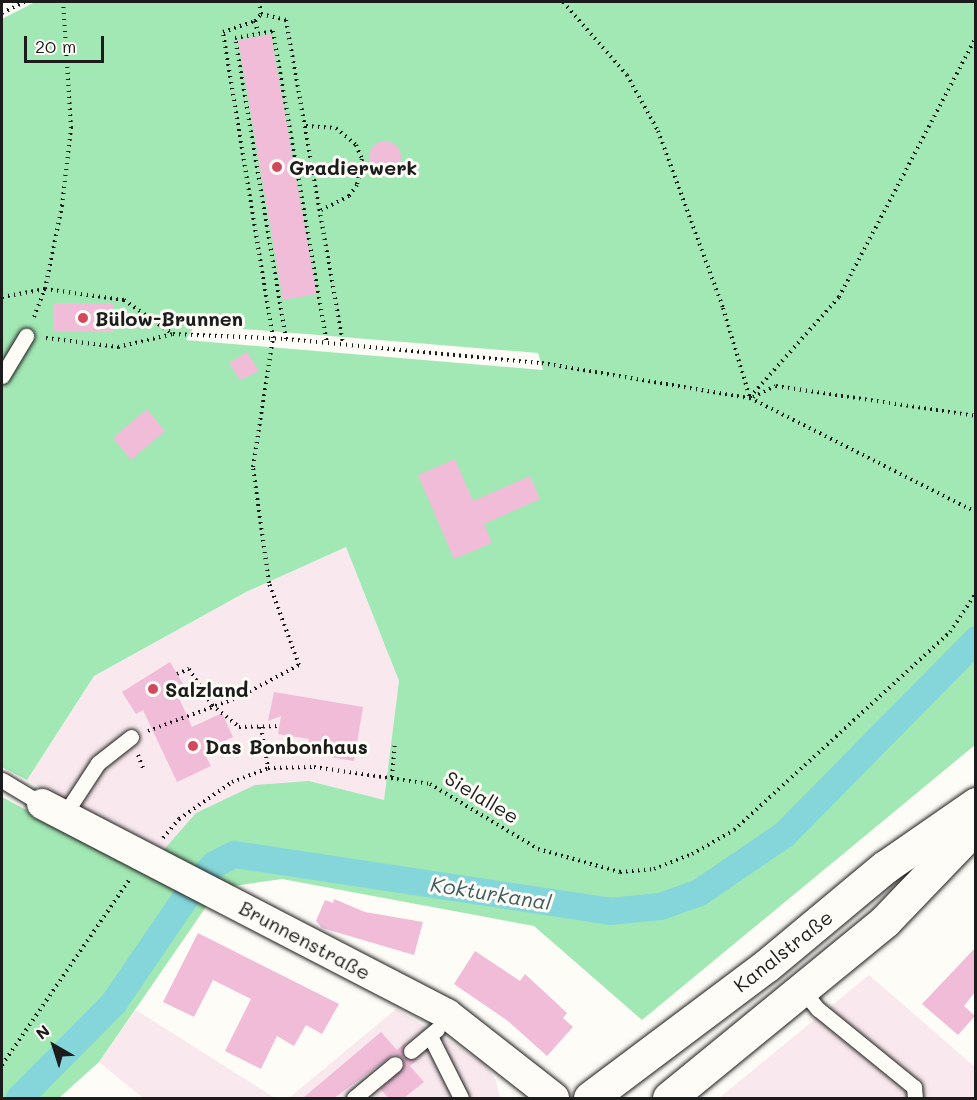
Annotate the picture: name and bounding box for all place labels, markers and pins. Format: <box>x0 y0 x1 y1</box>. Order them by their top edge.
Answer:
place label: Gradierwerk <box>289 155 417 179</box>
marker: Gradierwerk <box>270 160 284 174</box>
place label: Bülow-Brunnen <box>95 306 243 330</box>
marker: Bülow-Brunnen <box>76 311 90 325</box>
place label: Salzland <box>165 677 248 701</box>
marker: Salzland <box>146 682 160 696</box>
place label: Das Bonbonhaus <box>205 734 368 758</box>
marker: Das Bonbonhaus <box>186 739 200 753</box>

